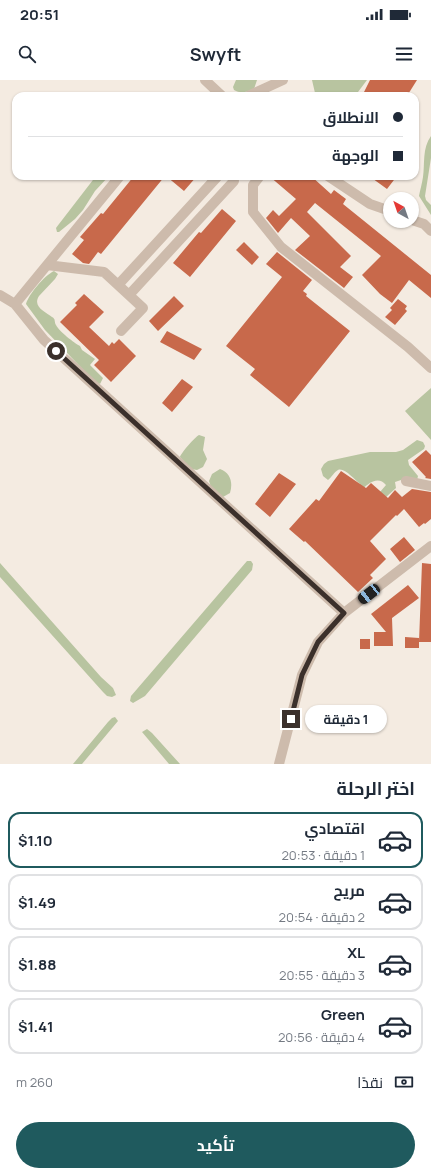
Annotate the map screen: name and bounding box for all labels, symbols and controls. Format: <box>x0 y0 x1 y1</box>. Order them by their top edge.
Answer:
text: 20:51 <box>20 4 59 25</box>
text: Swyft <box>190 42 241 66</box>
icon: search <box>16 43 38 65</box>
icon: menu <box>393 43 415 65</box>
text: الانطلاق <box>323 107 379 128</box>
text: الوجهة <box>332 145 379 166</box>
north arrow <box>383 192 419 228</box>
map controls <box>383 192 419 228</box>
route start <box>47 342 65 360</box>
car <box>356 582 382 606</box>
callout: 1 دقيقة <box>305 705 387 733</box>
route end <box>282 710 300 728</box>
text: 1 دقيقة <box>323 710 369 728</box>
text: اختر الرحلة <box>337 776 415 800</box>
text: اقتصادي <box>305 818 365 839</box>
icon: car <box>377 822 413 858</box>
text: $1.10 <box>18 830 53 851</box>
text: 1 دقيقة · 20:53 <box>281 846 365 864</box>
text: مريح <box>333 880 365 901</box>
icon: car <box>377 884 413 920</box>
text: $1.49 <box>18 892 56 913</box>
text: 2 دقيقة · 20:54 <box>279 908 365 926</box>
text: XL <box>347 942 365 963</box>
icon: car <box>377 946 413 982</box>
text: $1.88 <box>18 954 56 975</box>
text: 3 دقيقة · 20:55 <box>279 966 365 984</box>
text: Green <box>321 1004 365 1025</box>
icon: car <box>377 1008 413 1044</box>
text: $1.41 <box>18 1016 54 1037</box>
text: 4 دقيقة · 20:56 <box>278 1028 365 1046</box>
icon: cash <box>393 1071 415 1093</box>
text: نقدًا <box>357 1072 383 1093</box>
text: 260 m <box>16 1073 53 1091</box>
button: تأكيد <box>16 1122 415 1168</box>

